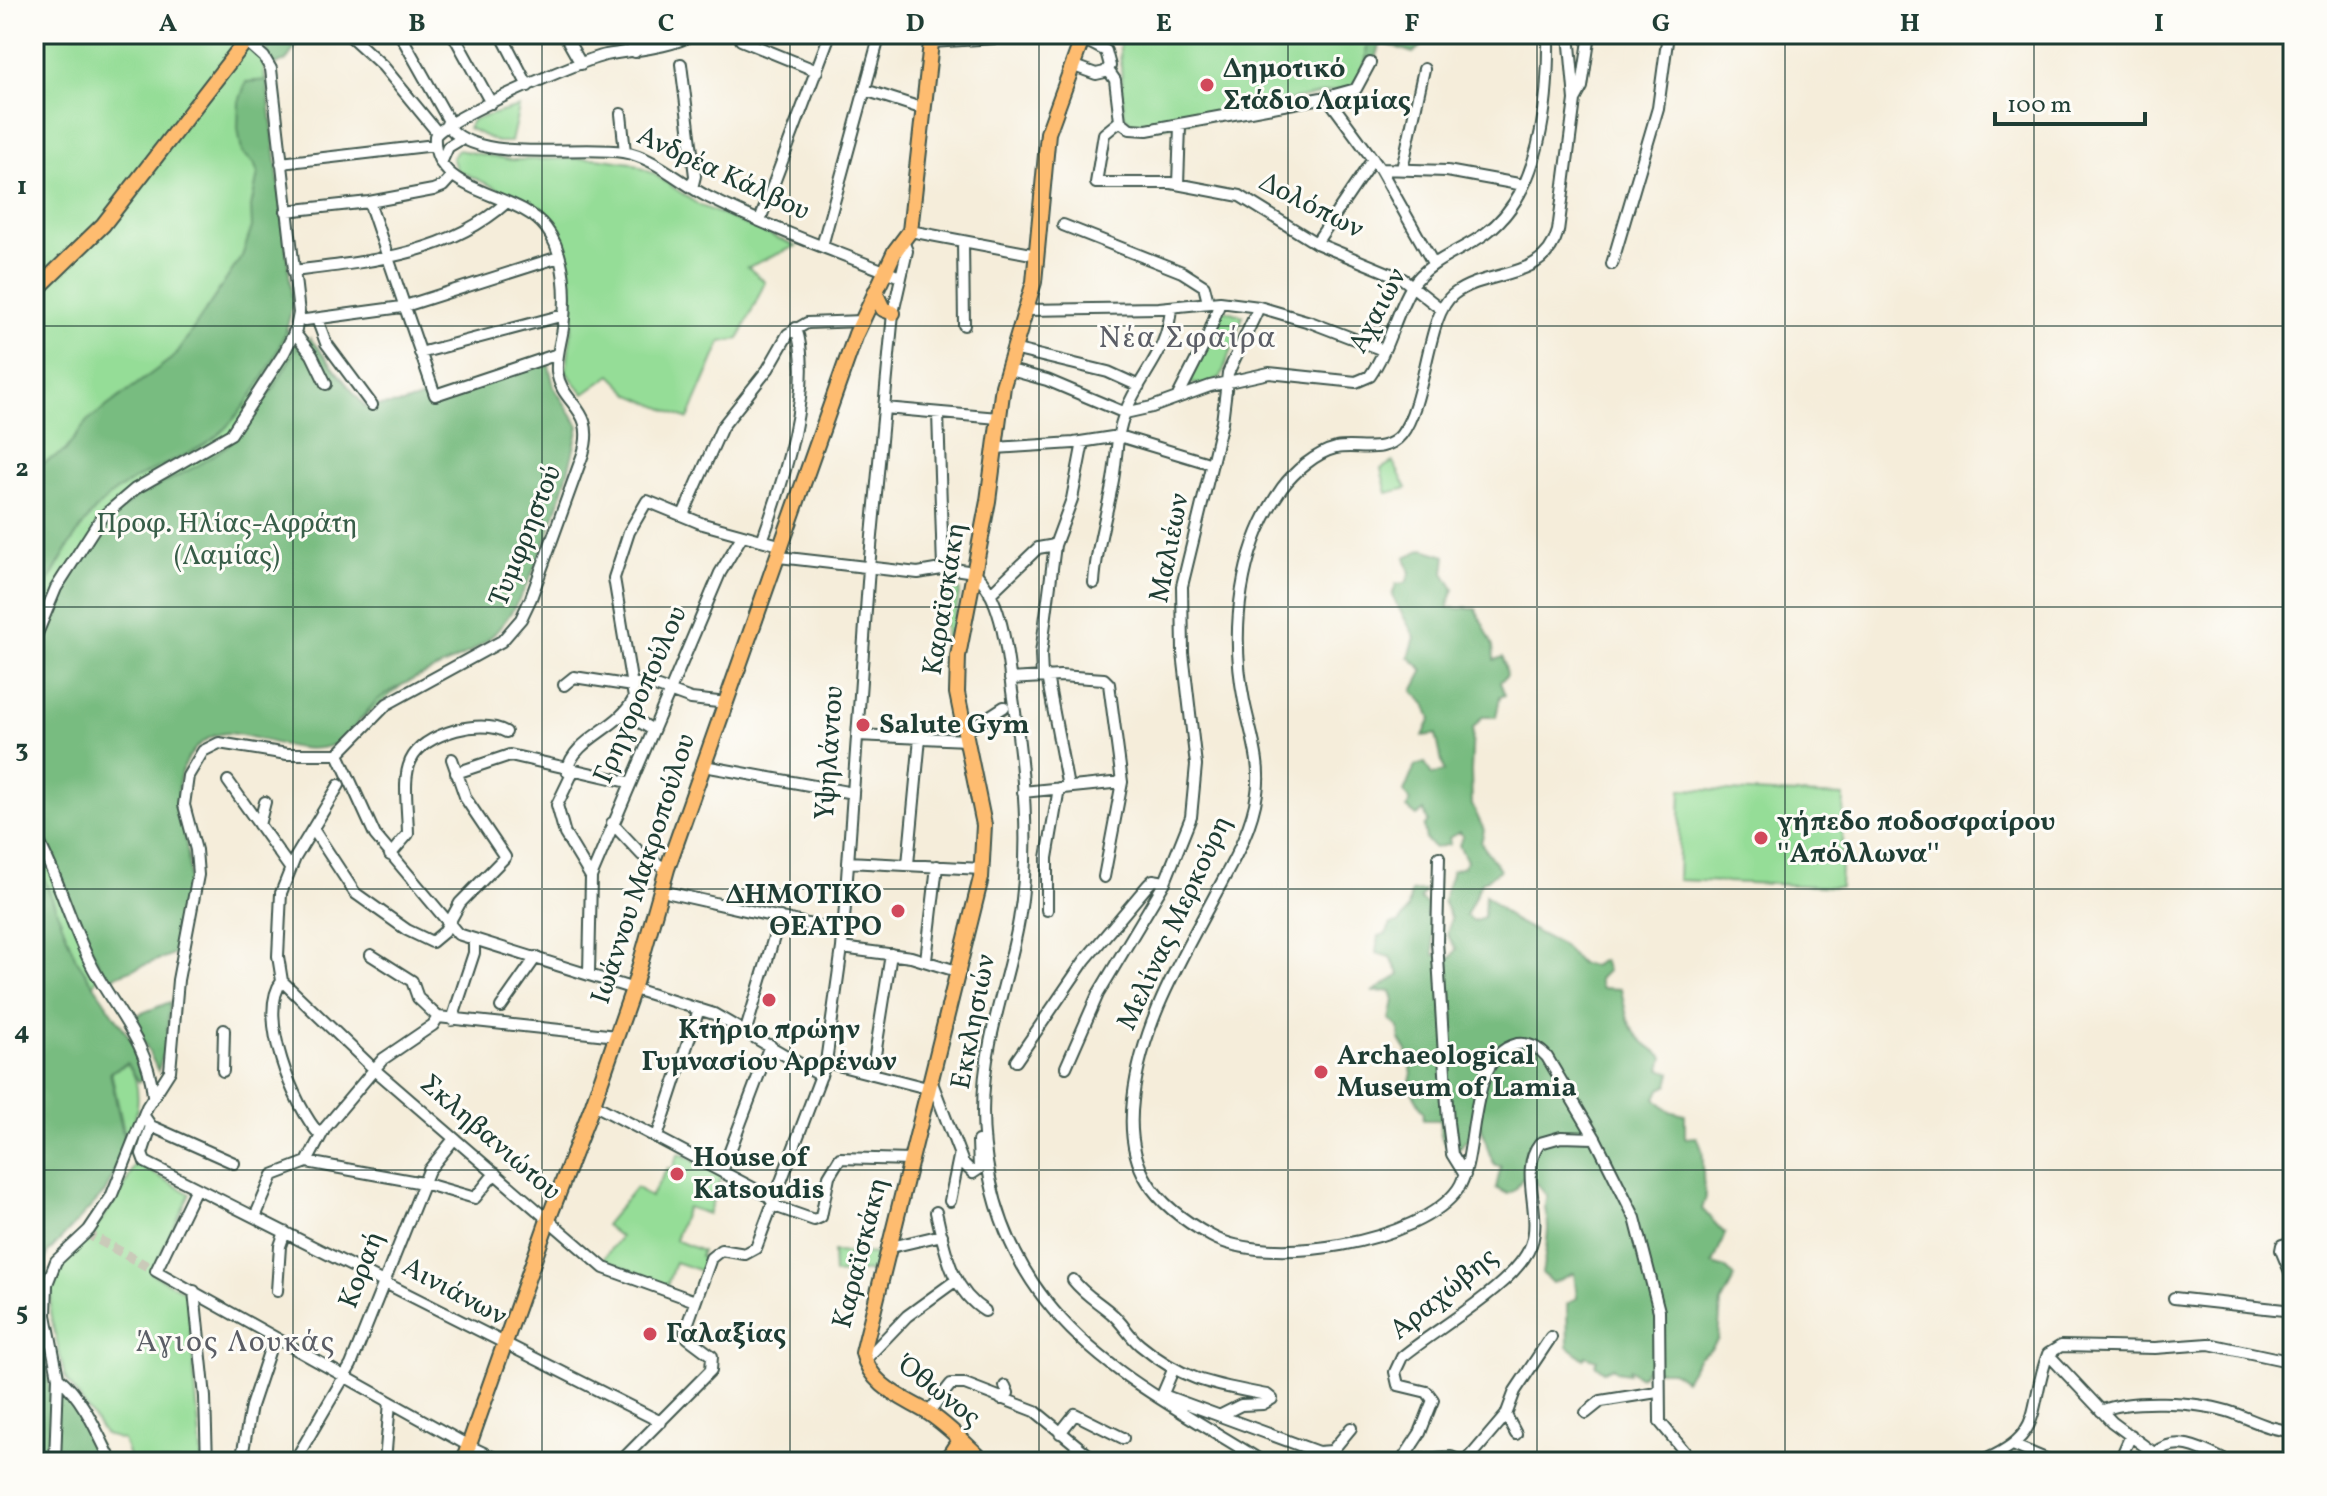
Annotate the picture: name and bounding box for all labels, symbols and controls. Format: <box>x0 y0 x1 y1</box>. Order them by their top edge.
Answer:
text: A <box>159 6 178 42</box>
text: B <box>408 6 426 42</box>
text: C <box>658 6 674 42</box>
text: D <box>905 6 925 42</box>
text: E <box>1156 6 1172 42</box>
text: F <box>1404 6 1420 42</box>
text: G <box>1652 6 1670 42</box>
text: H <box>1900 6 1920 42</box>
text: I <box>2154 6 2164 42</box>
place label: Δημοτικό Στάδιο Λαμίας <box>1223 50 1411 121</box>
marker: Δημοτικό Στάδιο Λαμίας <box>1198 76 1216 94</box>
scale bar <box>1995 76 2145 126</box>
text: 100 m <box>2007 89 2072 123</box>
street label: Ανδρέα Κάλβου <box>630 117 816 231</box>
street label: Δολόπων <box>1252 163 1370 249</box>
text: 1 <box>17 169 27 205</box>
street label: Αχαιών <box>1339 261 1417 360</box>
district label: Νέα Σφαίρα <box>1099 318 1277 360</box>
text: 2 <box>15 451 29 487</box>
street label: Τυμφρηστού <box>480 459 572 613</box>
street label: Μαλιέων <box>1140 489 1200 606</box>
park label: Προφ. Ηλίας-Αφράτη (Λαμίας) <box>96 505 358 576</box>
street label: Καραϊσκάκη <box>914 520 976 678</box>
street label: Γρηγοροπούλου <box>584 600 698 790</box>
street label: Υψηλάντου <box>806 685 854 821</box>
place label: Salute Gym <box>879 706 1030 745</box>
marker: Salute Gym <box>854 716 872 734</box>
street label: Ιωάννου Μακροπούλου <box>582 729 706 1009</box>
text: 3 <box>15 732 29 768</box>
place label: γήπεδο ποδοσφαίρου ''Απόλλωνα'' <box>1777 803 2055 874</box>
street label: Μελίνας Μερκούρη <box>1108 809 1242 1037</box>
marker: γήπεδο ποδοσφαίρου ''Απόλλωνα'' <box>1752 829 1770 847</box>
place label: ΔΗΜΟΤΙΚΟ ΘΕΑΤΡΟ <box>726 876 882 947</box>
marker: ΔΗΜΟΤΙΚΟ ΘΕΑΤΡΟ <box>889 902 907 920</box>
street label: Εκκλησιών <box>942 951 1006 1093</box>
marker: Κτήριο πρώην Γυμνασίου Αρρένων <box>760 991 778 1009</box>
place label: Κτήριο πρώην Γυμνασίου Αρρένων <box>641 1011 897 1082</box>
text: 4 <box>14 1014 30 1050</box>
place label: Archaeological Museum of Lamia <box>1337 1037 1577 1108</box>
marker: Archaeological Museum of Lamia <box>1312 1063 1330 1081</box>
street label: Σκληβανιώτου <box>411 1066 569 1210</box>
place label: House of Katsoudis <box>693 1139 825 1210</box>
marker: House of Katsoudis <box>668 1165 686 1183</box>
street label: Καραϊσκάκη <box>823 1173 899 1333</box>
street label: Κοραή <box>329 1226 395 1314</box>
street label: Αραχώβης <box>1382 1238 1506 1350</box>
street label: Αινιάνων <box>395 1248 514 1336</box>
text: 5 <box>16 1295 28 1331</box>
place label: Γαλαξίας <box>666 1315 786 1354</box>
district label: Άγιος Λουκάς <box>136 1322 336 1364</box>
marker: Γαλαξίας <box>641 1325 659 1343</box>
street label: Όθωνος <box>887 1346 989 1437</box>

